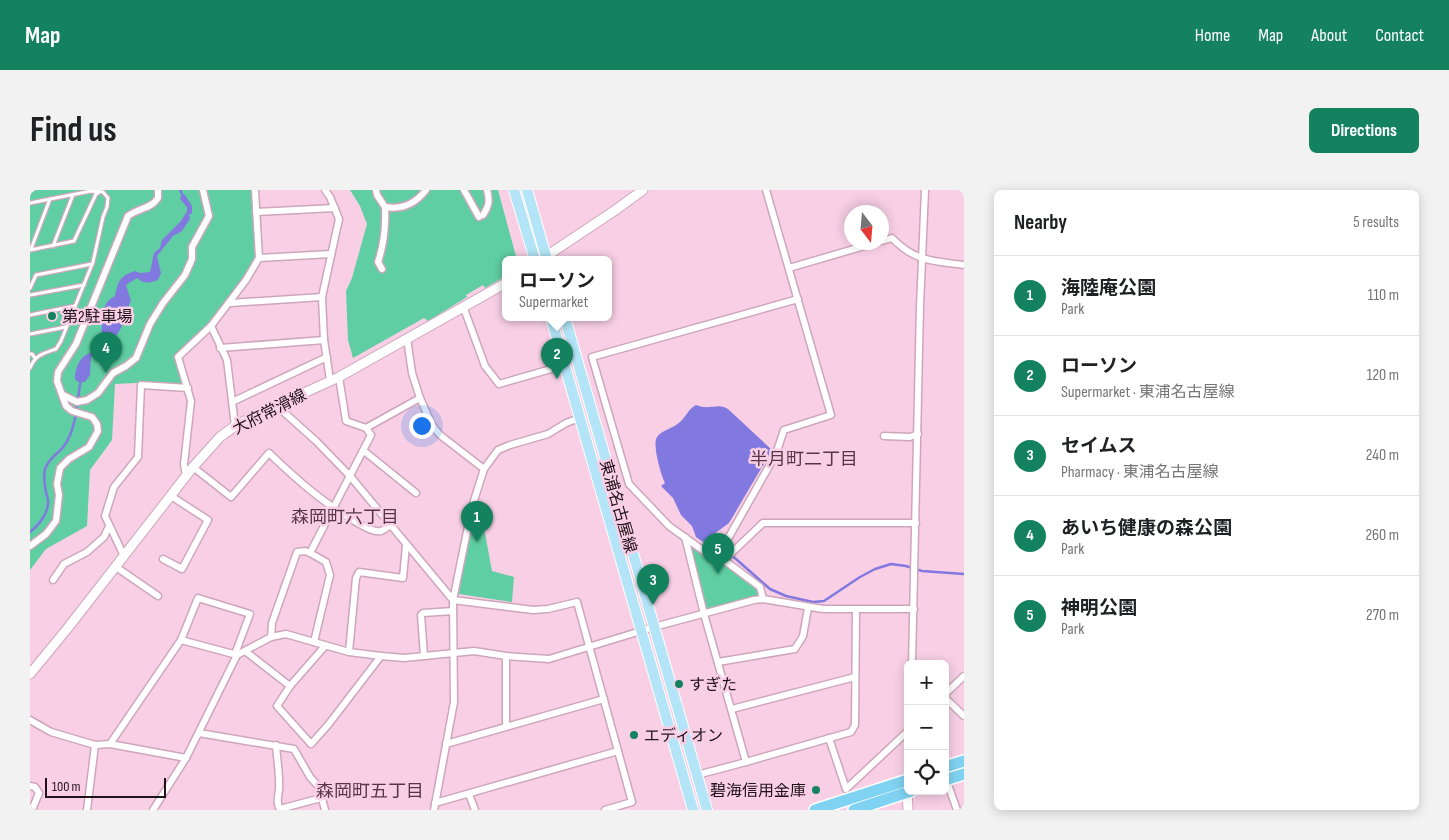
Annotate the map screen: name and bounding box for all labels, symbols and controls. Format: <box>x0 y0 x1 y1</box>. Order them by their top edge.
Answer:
text: Map <box>25 21 60 50</box>
text: Home <box>1195 25 1230 46</box>
text: Map <box>1258 25 1283 46</box>
text: About <box>1311 25 1347 46</box>
text: Contact <box>1375 25 1424 46</box>
button: Directions <box>1309 108 1419 153</box>
text: Find us <box>30 109 117 152</box>
north arrow <box>844 205 889 250</box>
text: Nearby <box>1014 210 1067 235</box>
text: 5 results <box>1353 213 1399 232</box>
popup <box>502 256 612 321</box>
text: ローソン <box>519 270 595 293</box>
text: 海陸庵公園 <box>1061 277 1156 300</box>
text: 1 <box>1027 286 1033 305</box>
text: 110 m <box>1368 286 1399 305</box>
text: Supermarket <box>519 293 588 312</box>
text: Park <box>1061 300 1084 319</box>
place label: 第2駐車場 <box>62 308 133 327</box>
marker: 第2駐車場 <box>46 310 58 322</box>
pin: 4 <box>90 332 122 373</box>
pin: 2 <box>541 338 573 379</box>
text: ローソン <box>1061 355 1137 378</box>
text: 2 <box>1026 366 1034 385</box>
text: 120 m <box>1367 366 1399 385</box>
text: Supermarket · 東浦名古屋線 <box>1061 383 1235 402</box>
street label: 大府常滑線 <box>230 386 310 439</box>
your location <box>409 413 435 439</box>
text: セイムス <box>1061 435 1137 458</box>
text: 3 <box>1026 446 1034 465</box>
text: 240 m <box>1366 446 1399 465</box>
district label: 半月町二丁目 <box>750 449 858 470</box>
street label: 東浦名古屋線 <box>595 458 640 555</box>
text: Pharmacy · 東浦名古屋線 <box>1061 463 1219 482</box>
pin: 1 <box>461 501 493 542</box>
district label: 森岡町六丁目 <box>291 507 399 528</box>
text: あいち健康の森公園 <box>1061 517 1232 540</box>
text: 4 <box>1026 526 1034 545</box>
text: 260 m <box>1365 526 1399 545</box>
pin: 5 <box>702 533 734 574</box>
text: Park <box>1061 540 1084 559</box>
pin: 3 <box>637 564 669 605</box>
text: 神明公園 <box>1061 597 1137 620</box>
text: 5 <box>1026 606 1034 625</box>
text: 270 m <box>1366 606 1399 625</box>
text: Park <box>1061 620 1084 639</box>
map controls <box>904 660 949 795</box>
button: + <box>904 660 949 705</box>
place label: すぎた <box>689 676 737 695</box>
marker: すぎた <box>673 678 685 690</box>
button: − <box>904 705 949 750</box>
place label: エディオン <box>644 727 723 746</box>
marker: エディオン <box>628 729 640 741</box>
button: locate <box>904 750 949 795</box>
scale bar <box>45 775 166 798</box>
text: 100 m <box>52 778 81 795</box>
district label: 森岡町五丁目 <box>316 781 424 802</box>
place label: 碧海信用金庫 <box>710 782 806 801</box>
marker: 碧海信用金庫 <box>810 784 822 796</box>

